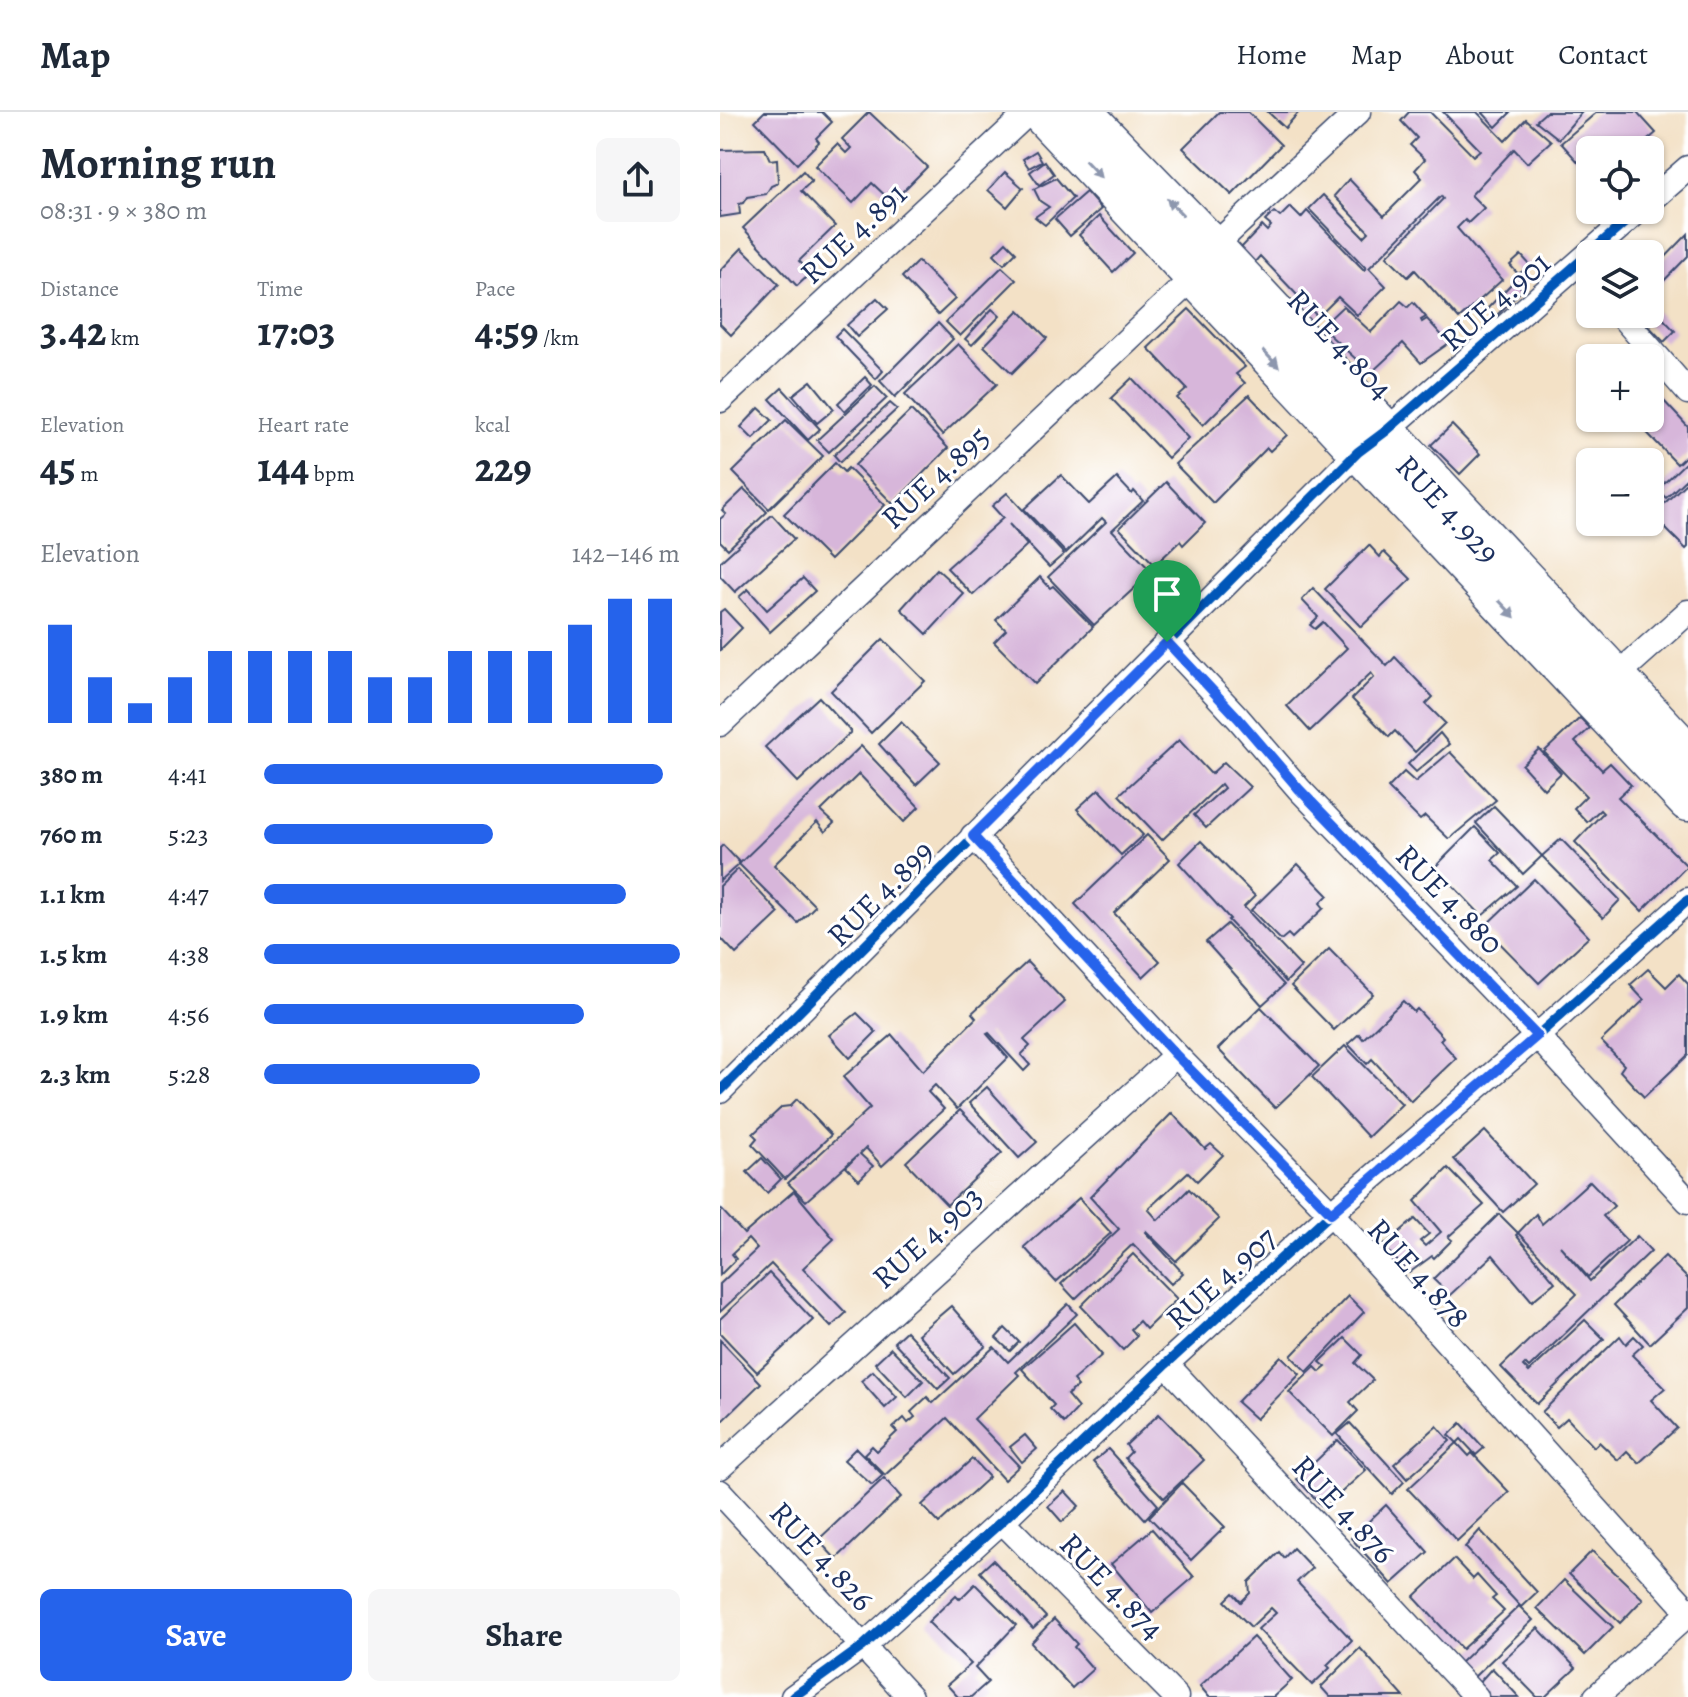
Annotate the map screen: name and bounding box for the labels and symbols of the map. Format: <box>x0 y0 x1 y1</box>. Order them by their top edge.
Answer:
one-way arrow <box>1083 159 1102 178</box>
street label: RUE 4.891 <box>790 172 916 294</box>
one-way arrow <box>1166 198 1185 217</box>
street label: RUE 4.901 <box>1430 241 1560 361</box>
street label: RUE 4.804 <box>1277 279 1403 409</box>
one-way arrow <box>1261 349 1279 368</box>
street label: RUE 4.895 <box>871 415 999 539</box>
street label: RUE 4.929 <box>1386 445 1510 573</box>
pin <box>1133 560 1201 642</box>
one-way arrow <box>1497 599 1515 618</box>
street label: RUE 4.899 <box>817 830 943 956</box>
street label: RUE 4.880 <box>1386 834 1514 964</box>
street label: RUE 4.903 <box>862 1175 992 1299</box>
street label: RUE 4.878 <box>1358 1208 1480 1338</box>
street label: RUE 4.907 <box>1156 1216 1286 1340</box>
street label: RUE 4.876 <box>1282 1445 1406 1573</box>
street label: RUE 4.826 <box>760 1491 884 1621</box>
street label: RUE 4.874 <box>1050 1523 1174 1649</box>

